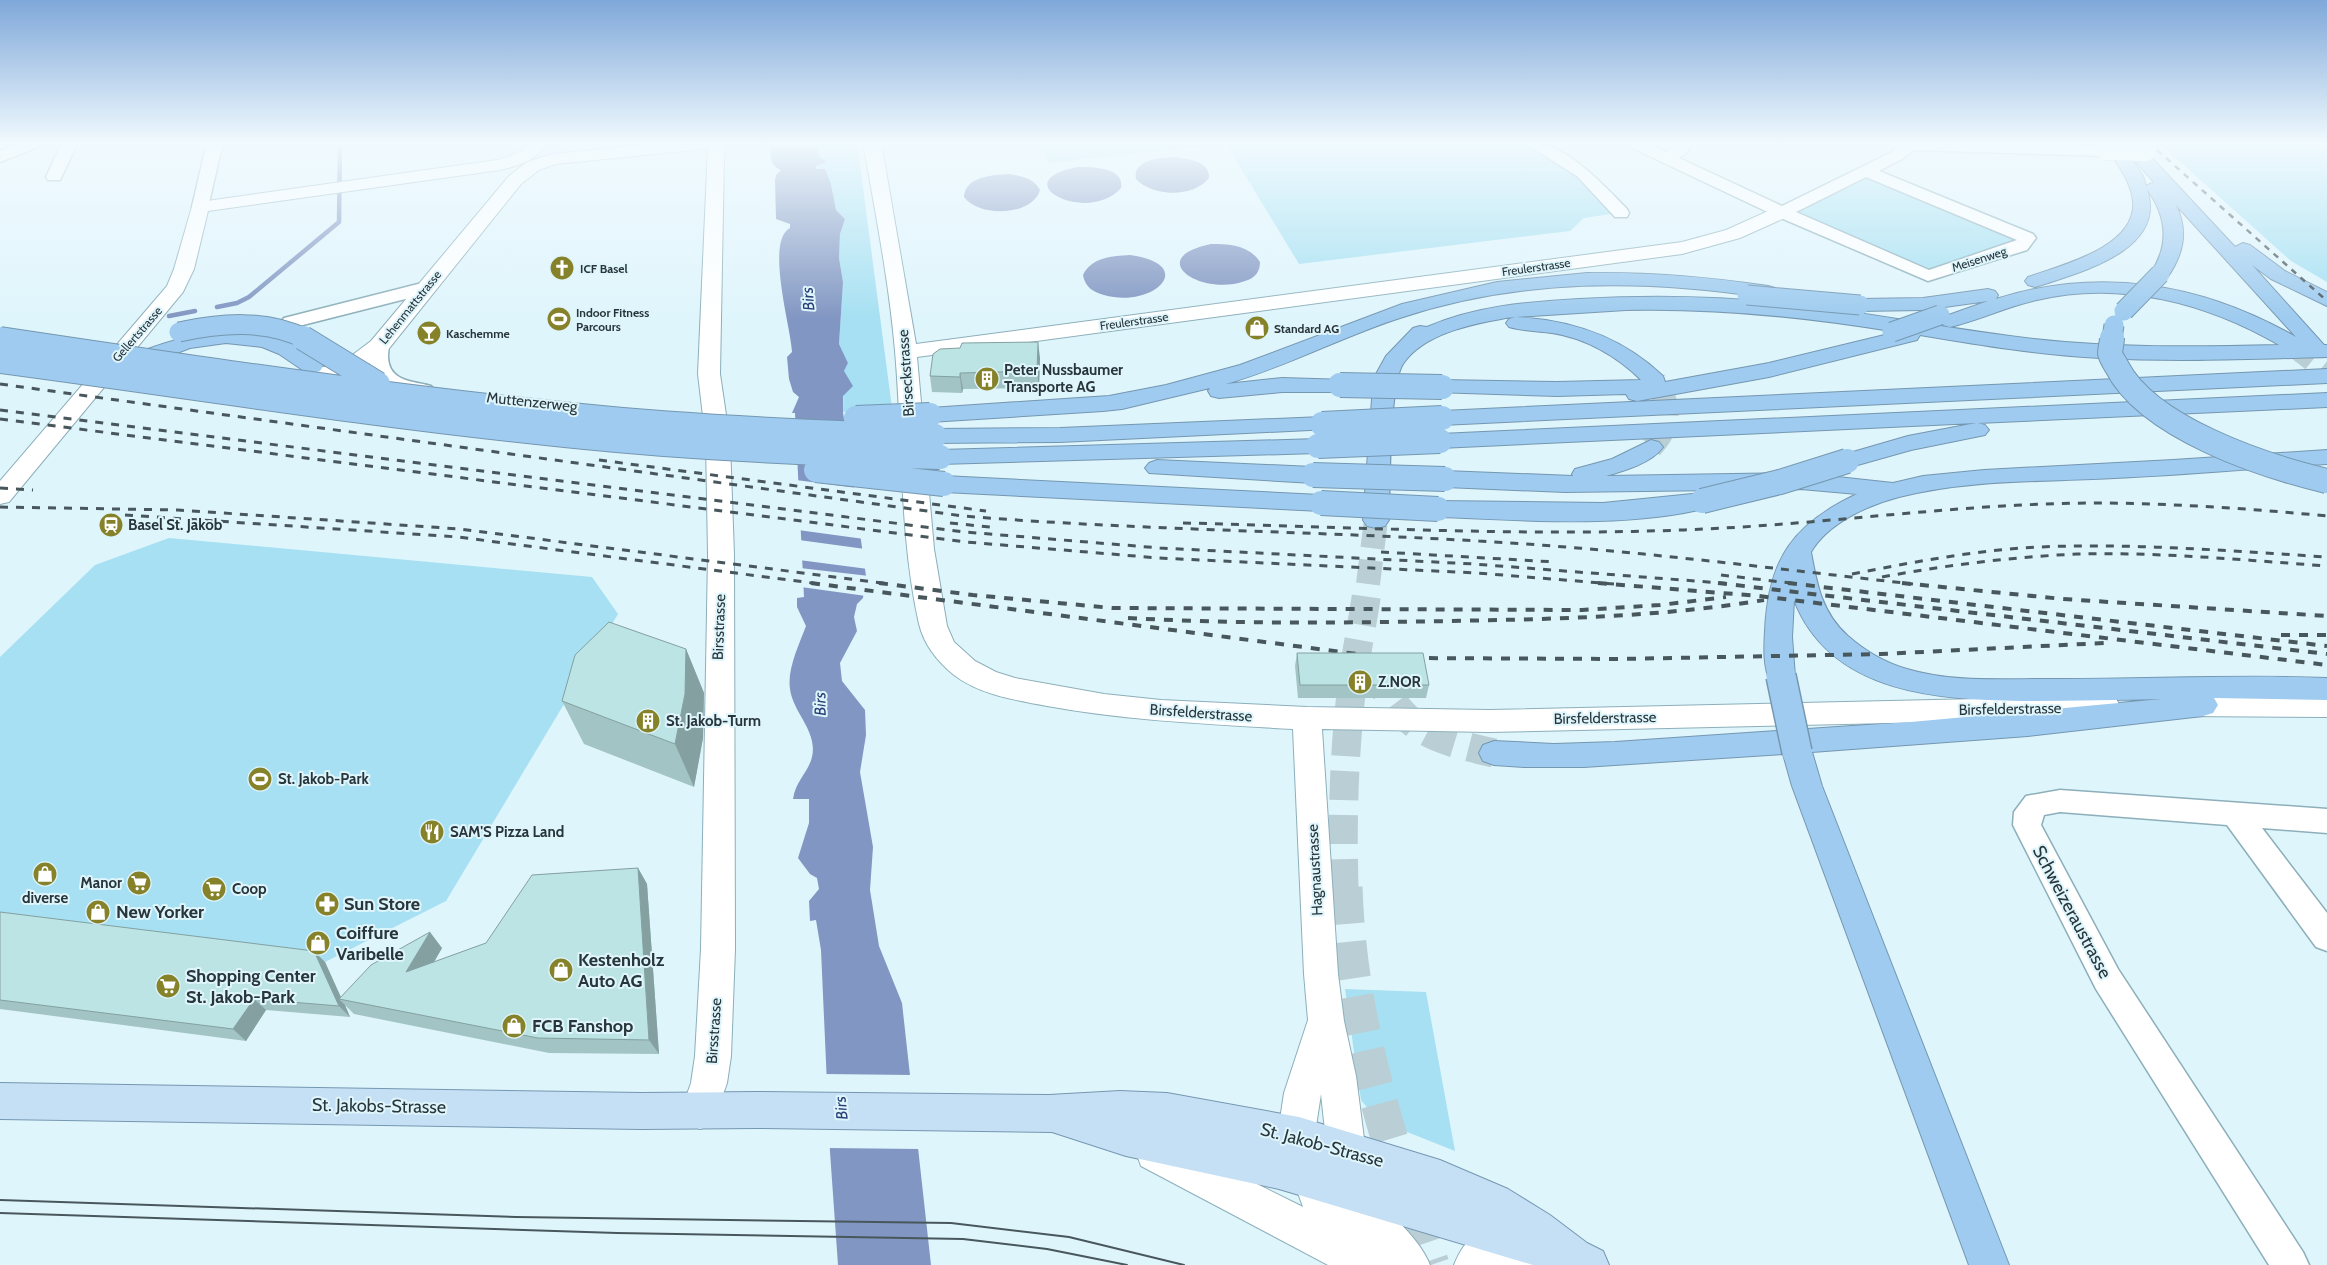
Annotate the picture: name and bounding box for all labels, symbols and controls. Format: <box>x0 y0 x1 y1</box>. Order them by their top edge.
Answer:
street label: Meisenweg <box>1950 243 2009 275</box>
church icon: ICF Basel <box>549 255 575 281</box>
street label: Freulerstrasse <box>1501 255 1571 279</box>
place label: ICF Basel <box>580 261 628 276</box>
street label: Lehenmattstrasse <box>376 267 444 347</box>
water label: Birs <box>798 286 818 312</box>
street label: Gellertstrasse <box>109 303 165 365</box>
place label: Indoor Fitness Parcours <box>576 305 649 334</box>
sports icon: Indoor Fitness Parcours <box>546 306 572 332</box>
street label: Freulerstrasse <box>1099 309 1169 333</box>
shop icon: Standard AG <box>1244 315 1270 341</box>
bar icon: Kaschemme <box>416 320 442 346</box>
place label: Standard AG <box>1274 321 1339 336</box>
place label: Kaschemme <box>446 326 510 341</box>
street label: Birseckstrasse <box>894 328 918 417</box>
place label: Peter Nussbaumer Transporte AG <box>1004 361 1123 396</box>
building icon: Peter Nussbaumer Transporte AG <box>974 366 1000 392</box>
street label: Muttenzerweg <box>486 388 579 416</box>
station icon: Basel St. Jakob <box>98 512 124 538</box>
place label: Basel St. Jakob <box>128 516 223 534</box>
street label: Birsstrasse <box>709 593 729 660</box>
building icon: Z.NOR <box>1347 669 1373 695</box>
place label: Z.NOR <box>1378 673 1422 691</box>
water label: Birs <box>810 692 830 716</box>
street label: Birsfelderstrasse <box>1958 699 2062 719</box>
street label: Birsfelderstrasse <box>1149 700 1253 726</box>
building icon: St. Jakob-Turm <box>635 708 661 734</box>
street label: Birsfelderstrasse <box>1553 708 1657 728</box>
place label: St. Jakob-Turm <box>666 712 761 730</box>
sports icon: St. Jakob-Park <box>247 766 273 792</box>
place label: St. Jakob-Park <box>278 770 369 788</box>
restaurant icon: SAM'S Pizza Land <box>419 819 445 845</box>
place label: SAM'S Pizza Land <box>450 823 564 841</box>
street label: Hagnaustrasse <box>1304 823 1326 916</box>
street label: Schweizeraustrasse <box>2028 842 2116 982</box>
shop icon: diverse <box>32 861 58 887</box>
supermarket icon: Manor <box>126 870 152 896</box>
place label: Manor <box>80 874 122 892</box>
supermarket icon: Coop <box>201 876 227 902</box>
place label: Coop <box>232 880 267 898</box>
place label: diverse <box>22 889 68 907</box>
pharmacy icon: Sun Store <box>314 891 340 917</box>
place label: Sun Store <box>344 893 420 915</box>
shop icon: New Yorker <box>85 899 111 925</box>
place label: New Yorker <box>116 901 204 923</box>
place label: Coiffure Varibelle <box>336 922 404 965</box>
shop icon: Coiffure Varibelle <box>305 930 331 956</box>
place label: Kestenholz Auto AG <box>578 949 665 992</box>
shop icon: Kestenholz Auto AG <box>548 957 574 983</box>
place label: Shopping Center St. Jakob-Park <box>186 965 316 1008</box>
supermarket icon: Shopping Center St. Jakob-Park <box>155 973 181 999</box>
street label: Birsstrasse <box>703 997 725 1065</box>
shop icon: FCB Fanshop <box>501 1013 527 1039</box>
place label: FCB Fanshop <box>532 1015 633 1037</box>
street label: St. Jakobs-Strasse <box>312 1094 446 1118</box>
water label: Birs <box>830 1095 852 1121</box>
street label: St. Jakob-Strasse <box>1258 1118 1386 1172</box>

